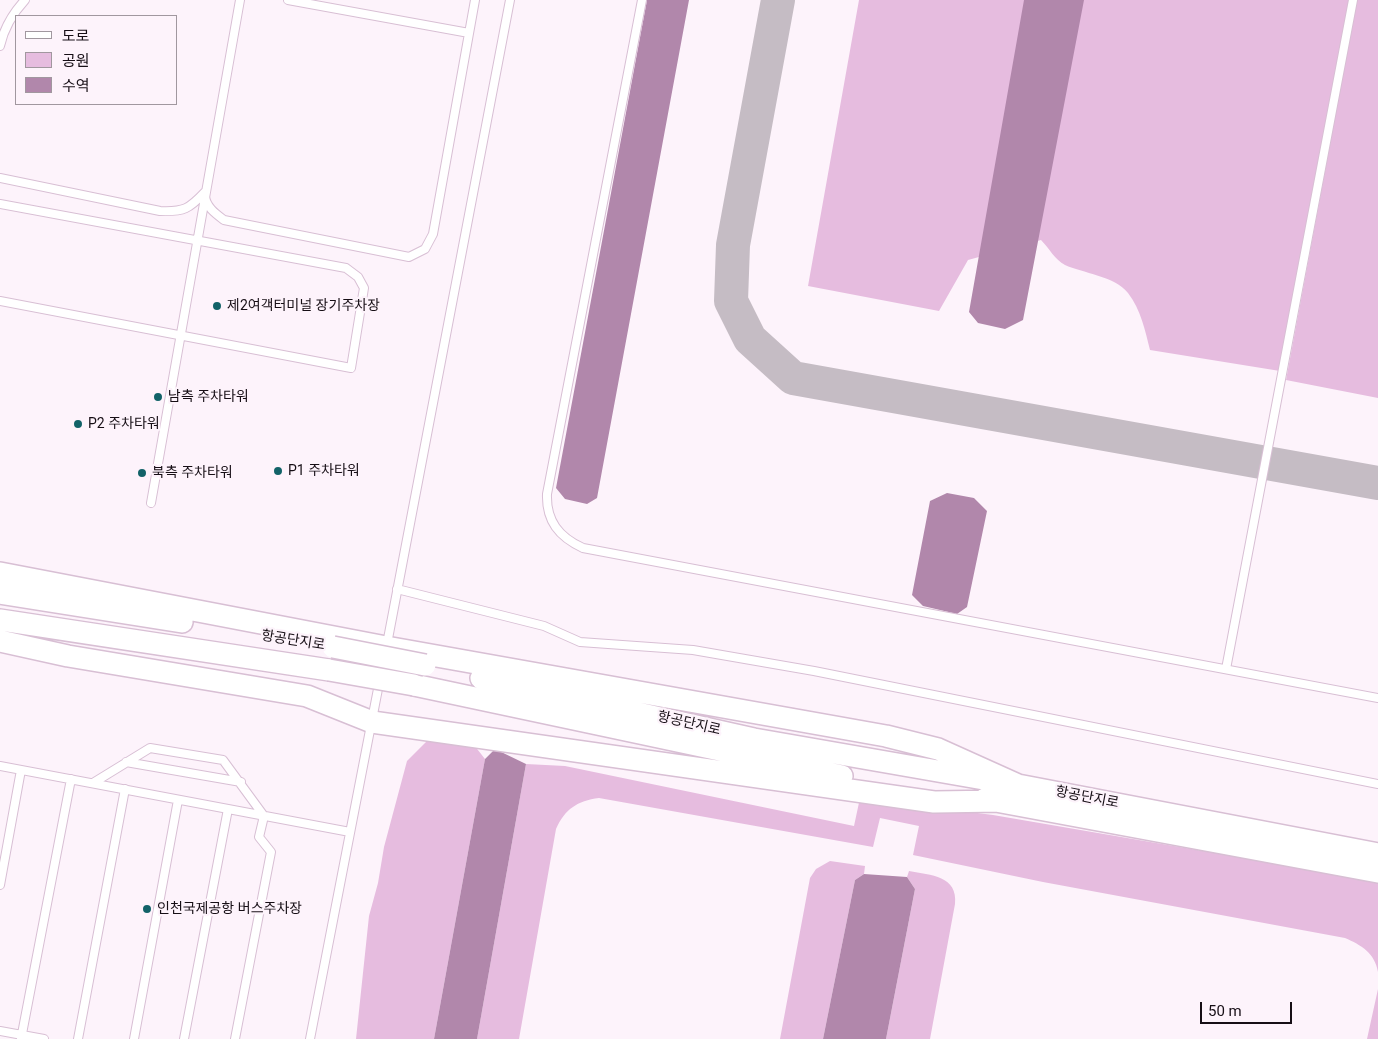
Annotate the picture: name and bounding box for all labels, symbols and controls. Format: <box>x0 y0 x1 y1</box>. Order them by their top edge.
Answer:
legend <box>15 15 178 105</box>
text: 도로 <box>62 27 90 45</box>
text: 공원 <box>62 52 90 70</box>
text: 수역 <box>62 77 90 95</box>
place label: 제2여객터미널 장기주차장 <box>227 298 380 314</box>
marker: 제2여객터미널 장기주차장 <box>211 300 223 312</box>
place label: 남측 주차타워 <box>168 389 249 405</box>
marker: 남측 주차타워 <box>152 391 164 403</box>
place label: P2 주차타워 <box>88 416 160 432</box>
marker: P2 주차타워 <box>72 418 84 430</box>
place label: P1 주차타워 <box>288 463 360 479</box>
place label: 북측 주차타워 <box>152 465 233 481</box>
marker: P1 주차타워 <box>272 465 284 477</box>
marker: 북측 주차타워 <box>136 467 148 479</box>
street label: 항공단지로 <box>260 628 326 654</box>
street label: 항공단지로 <box>656 709 722 739</box>
street label: 항공단지로 <box>1054 784 1120 812</box>
place label: 인천국제공항 버스주차장 <box>157 901 302 917</box>
marker: 인천국제공항 버스주차장 <box>141 903 153 915</box>
scale bar <box>1203 992 1296 1024</box>
text: 50 m <box>1208 1002 1242 1020</box>

